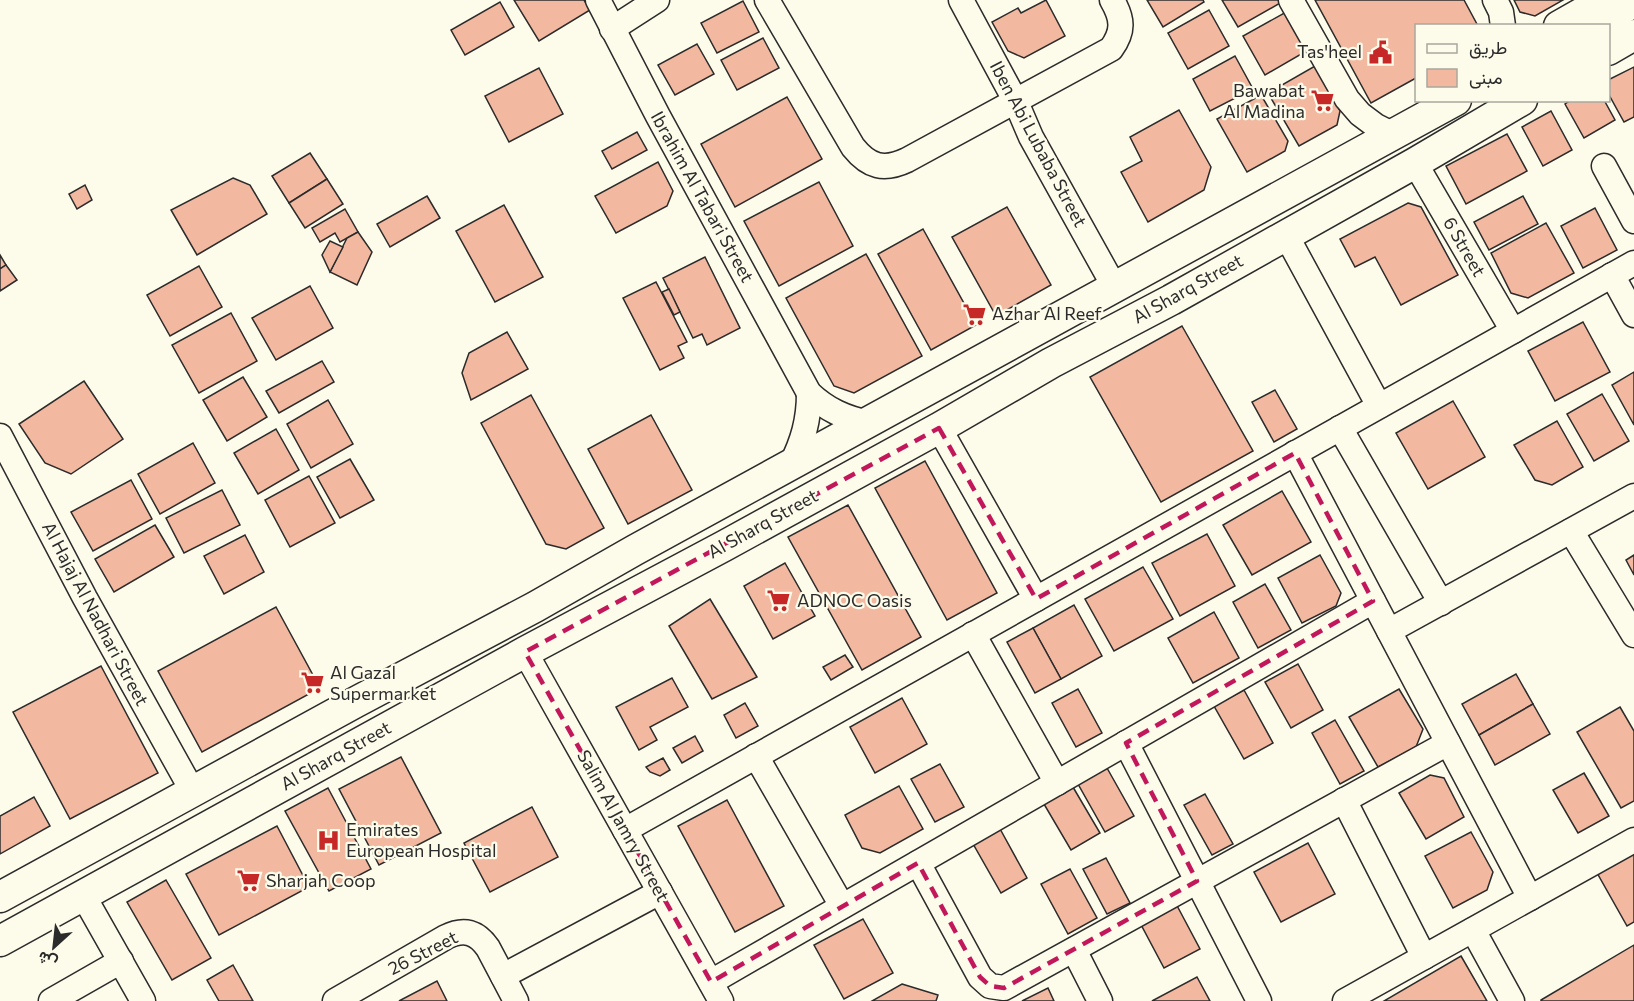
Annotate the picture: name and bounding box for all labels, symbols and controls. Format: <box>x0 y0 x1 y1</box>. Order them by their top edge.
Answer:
legend <box>1415 24 1610 102</box>
text: طريق <box>1469 36 1507 59</box>
public building icon: Tas'heel <box>1367 39 1393 65</box>
place label: Tas'heel <box>1297 40 1362 62</box>
street label: Iben Abi Lubaba Street <box>986 57 1092 230</box>
text: مبنى <box>1469 66 1503 89</box>
place label: Bawabat Al Madina <box>1223 79 1305 122</box>
supermarket icon: Bawabat Al Madina <box>1310 88 1336 114</box>
street label: Ibrahim Al Tabari Street <box>647 107 759 286</box>
street label: 6 Street <box>1439 213 1491 280</box>
street label: Al Sharq Street <box>1129 249 1246 327</box>
supermarket icon: Azhar Al Reef <box>961 301 987 327</box>
place label: Azhar Al Reef <box>992 302 1103 324</box>
street label: Al Sharq Street <box>704 484 821 562</box>
street label: Al Hajaj Al Nadhari Street <box>38 518 154 709</box>
supermarket icon: ADNOC Oasis <box>766 588 792 614</box>
place label: ADNOC Oasis <box>797 589 912 611</box>
place label: Al Gazal Supermarket <box>330 661 436 704</box>
supermarket icon: Al Gazal Supermarket <box>299 670 325 696</box>
street label: Al Sharq Street <box>277 716 394 794</box>
street label: Salim Al Jamry Street <box>573 746 675 905</box>
place label: Emirates European Hospital <box>346 818 497 861</box>
hospital icon: Emirates European Hospital <box>315 827 341 853</box>
supermarket icon: Sharjah Coop <box>235 868 261 894</box>
place label: Sharjah Coop <box>266 869 376 891</box>
north arrow <box>24 917 84 977</box>
street label: 26 Street <box>384 925 461 979</box>
text: ش <box>34 947 60 974</box>

